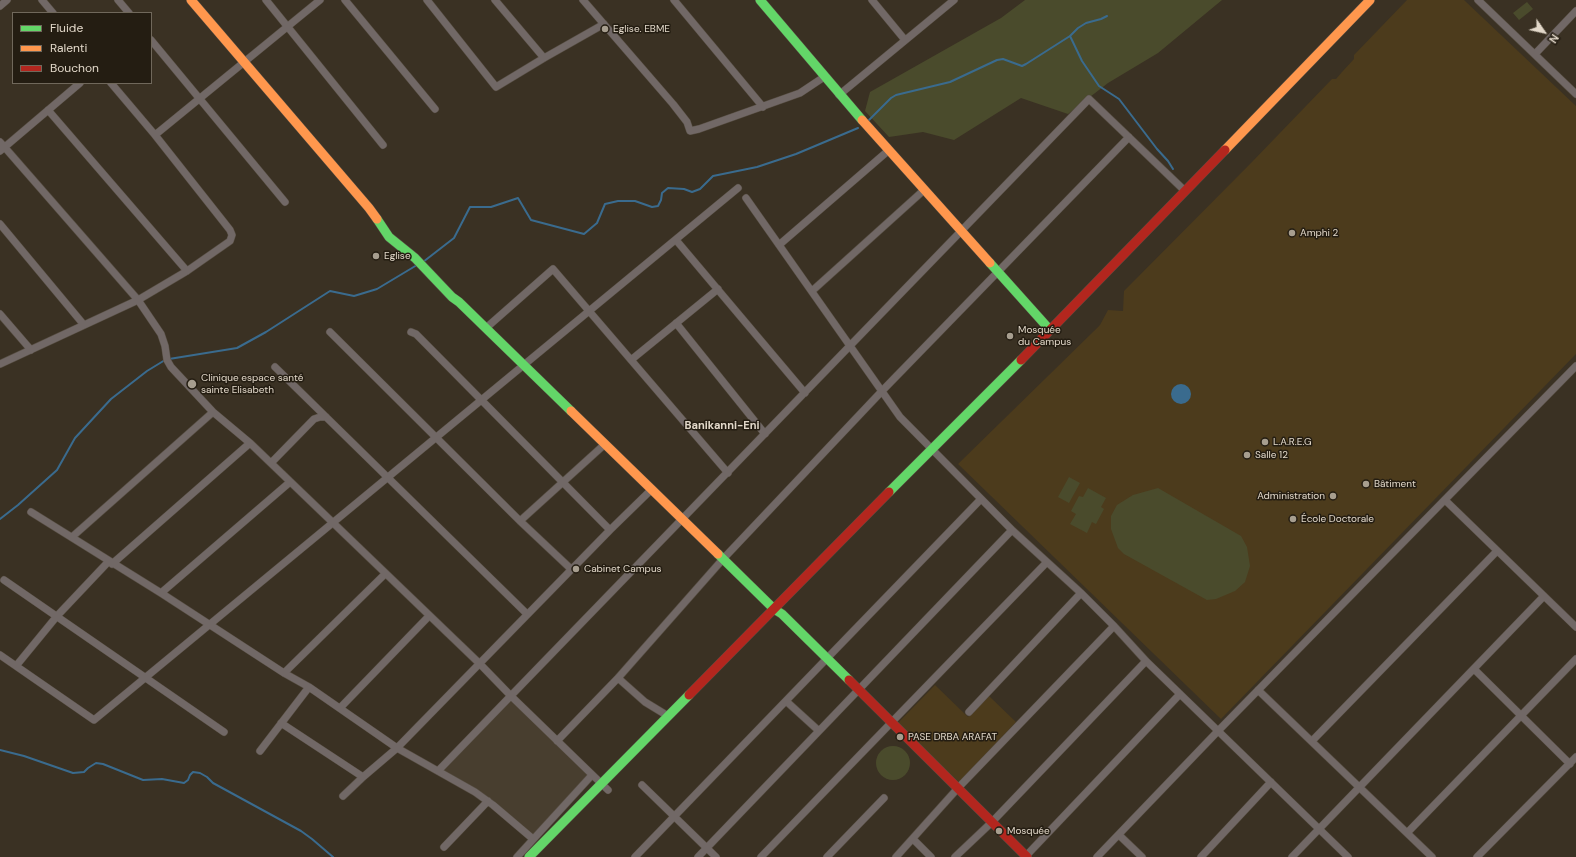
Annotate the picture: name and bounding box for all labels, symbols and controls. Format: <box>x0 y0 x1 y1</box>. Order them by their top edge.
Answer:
legend <box>12 12 152 84</box>
north arrow <box>1524 12 1564 52</box>
text: Fluide <box>50 20 83 36</box>
place label: Eglise. EBME <box>613 23 670 35</box>
marker: Eglise. EBME <box>600 24 610 34</box>
text: N <box>1546 31 1562 46</box>
text: Ralenti <box>50 40 87 56</box>
text: Bouchon <box>50 60 99 76</box>
place label: Amphi 2 <box>1300 227 1338 239</box>
marker: Amphi 2 <box>1287 228 1297 238</box>
place label: Eglise <box>384 250 411 262</box>
marker: Eglise <box>371 251 381 261</box>
place label: Mosquée du Campus <box>1018 324 1071 348</box>
marker: Mosquée du Campus <box>1005 331 1015 341</box>
place label: Clinique espace santé sainte Elisabeth <box>201 372 303 396</box>
marker: Clinique espace santé sainte Elisabeth <box>186 378 198 390</box>
district label: Banikanni-Eni <box>685 419 759 433</box>
place label: L.A.R.E.G <box>1273 436 1312 448</box>
marker: L.A.R.E.G <box>1260 437 1270 447</box>
place label: Salle 12 <box>1255 449 1288 461</box>
marker: Salle 12 <box>1242 450 1252 460</box>
place label: Bâtiment <box>1374 478 1416 490</box>
marker: Bâtiment <box>1361 479 1371 489</box>
place label: Administration <box>1257 490 1325 502</box>
marker: Administration <box>1328 491 1338 501</box>
place label: École Doctorale <box>1301 513 1374 525</box>
marker: École Doctorale <box>1288 514 1298 524</box>
place label: Cabinet Campus <box>584 563 662 575</box>
marker: Cabinet Campus <box>571 564 581 574</box>
place label: PASE DRBA ARAFAT <box>908 731 997 743</box>
marker: PASE DRBA ARAFAT <box>895 732 905 742</box>
place label: Mosquée <box>1007 825 1050 837</box>
marker: Mosquée <box>994 826 1004 836</box>

